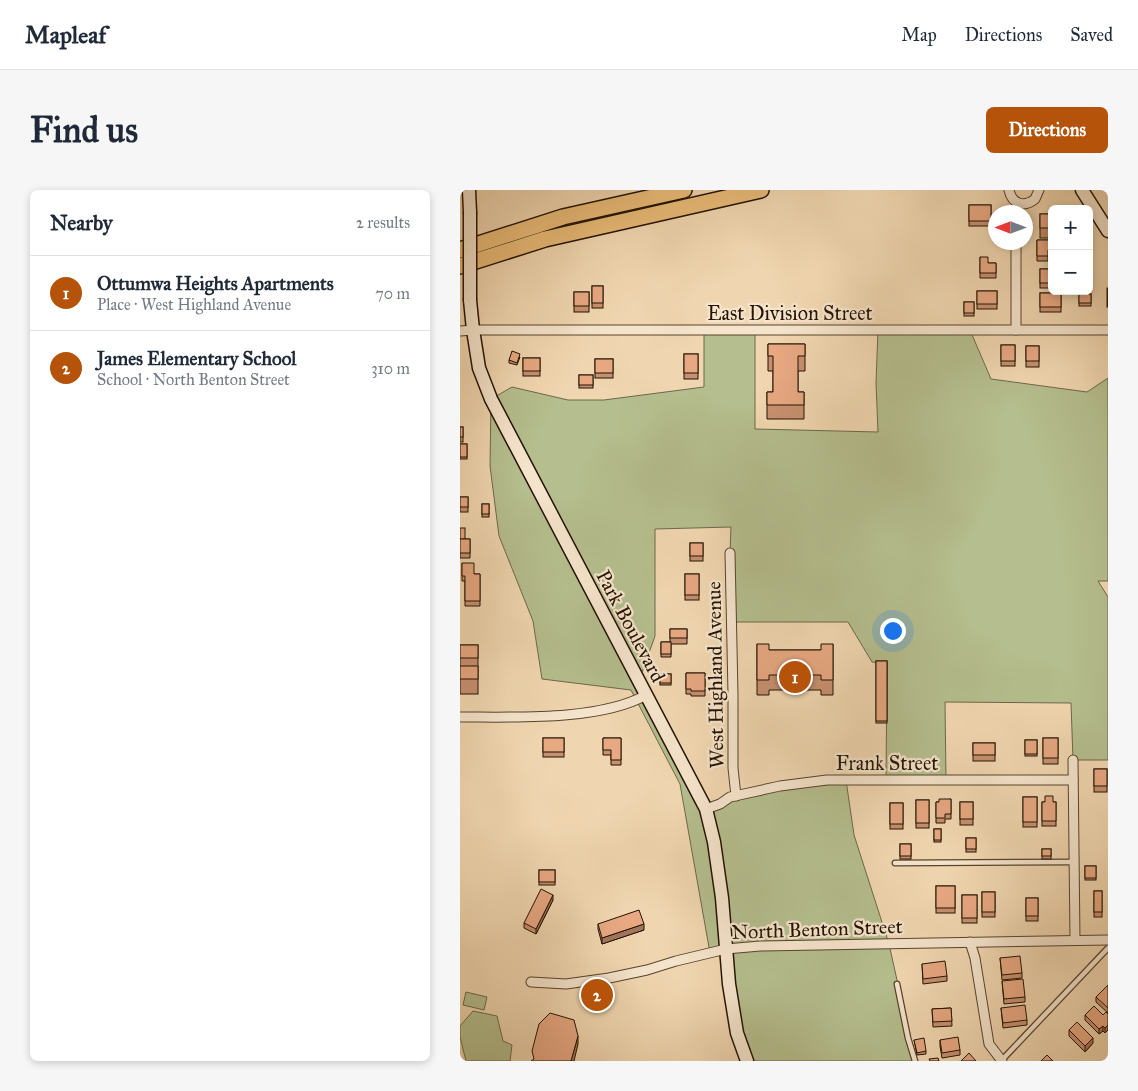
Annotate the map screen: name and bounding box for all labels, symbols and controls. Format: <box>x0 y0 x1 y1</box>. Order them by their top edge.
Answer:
text: Mapleaf <box>25 20 106 50</box>
text: Map <box>901 24 937 46</box>
text: Directions <box>965 24 1042 46</box>
text: Saved <box>1070 24 1113 46</box>
button: Directions <box>986 107 1108 153</box>
text: Find us <box>30 109 138 152</box>
north arrow <box>988 205 1033 250</box>
map controls <box>1048 205 1093 295</box>
button: + <box>1048 205 1093 250</box>
text: Nearby <box>50 210 113 236</box>
text: 2 results <box>356 213 410 232</box>
button: − <box>1048 250 1093 295</box>
text: Ottumwa Heights Apartments <box>97 272 334 295</box>
text: 1 <box>63 284 69 303</box>
text: 70 m <box>375 284 410 303</box>
text: Place · West Highland Avenue <box>97 295 291 314</box>
street label: East Division Street <box>707 301 873 325</box>
text: James Elementary School <box>97 347 297 370</box>
text: 2 <box>62 359 70 378</box>
text: 310 m <box>371 359 410 378</box>
text: School · North Benton Street <box>97 370 290 389</box>
street label: Park Boulevard <box>591 566 671 686</box>
street label: West Highland Avenue <box>701 581 730 769</box>
your location <box>880 618 906 644</box>
pin: 1 <box>779 658 811 696</box>
street label: Frank Street <box>836 751 938 775</box>
street label: North Benton Street <box>731 914 903 944</box>
pin: 2 <box>581 976 613 1014</box>

